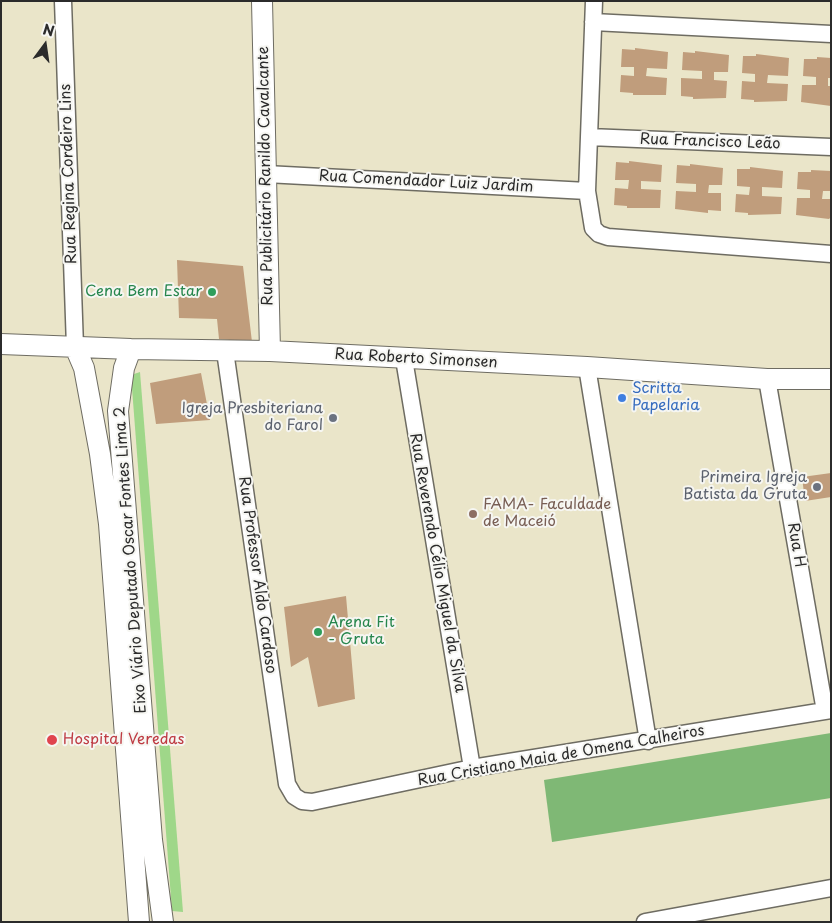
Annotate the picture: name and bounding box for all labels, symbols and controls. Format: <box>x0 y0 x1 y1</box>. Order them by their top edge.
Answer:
text: N <box>41 18 57 41</box>
north arrow <box>20 20 70 70</box>
street label: Rua Publicitário Ranildo Cavalcante <box>255 46 277 306</box>
street label: Rua Regina Cordeiro Lins <box>57 83 81 265</box>
street label: Rua Francisco Leão <box>639 131 781 153</box>
street label: Rua Comendador Luiz Jardim <box>318 167 534 197</box>
place label: Cena Bem Estar <box>85 283 202 301</box>
marker: Cena Bem Estar <box>206 286 218 298</box>
street label: Rua Roberto Simonsen <box>334 346 498 372</box>
place label: Scritta Papelaria <box>632 380 700 415</box>
marker: Scritta Papelaria <box>616 392 628 404</box>
place label: Igreja Presbiteriana do Farol <box>181 400 323 435</box>
street label: Eixo Viário Deputado Oscar Fontes Lima 2 <box>111 406 151 714</box>
marker: Igreja Presbiteriana do Farol <box>327 412 339 424</box>
street label: Rua Reverendo Célio Miguel da Silva <box>405 432 469 694</box>
place label: Primeira Igreja Batista da Gruta <box>683 469 807 504</box>
street label: Rua Professor Aldo Cardoso <box>234 475 280 675</box>
marker: Primeira Igreja Batista da Gruta <box>811 481 823 493</box>
place label: FAMA- Faculdade de Maceió <box>483 496 611 531</box>
marker: FAMA- Faculdade de Maceió <box>467 508 479 520</box>
street label: Rua H <box>783 521 809 569</box>
place label: Arena Fit - Gruta <box>328 614 395 649</box>
marker: Arena Fit - Gruta <box>312 626 324 638</box>
street label: Rua Cristiano Maia de Omena Calheiros <box>416 722 706 790</box>
place label: Hospital Veredas <box>63 731 184 749</box>
marker: Hospital Veredas <box>45 733 59 747</box>

